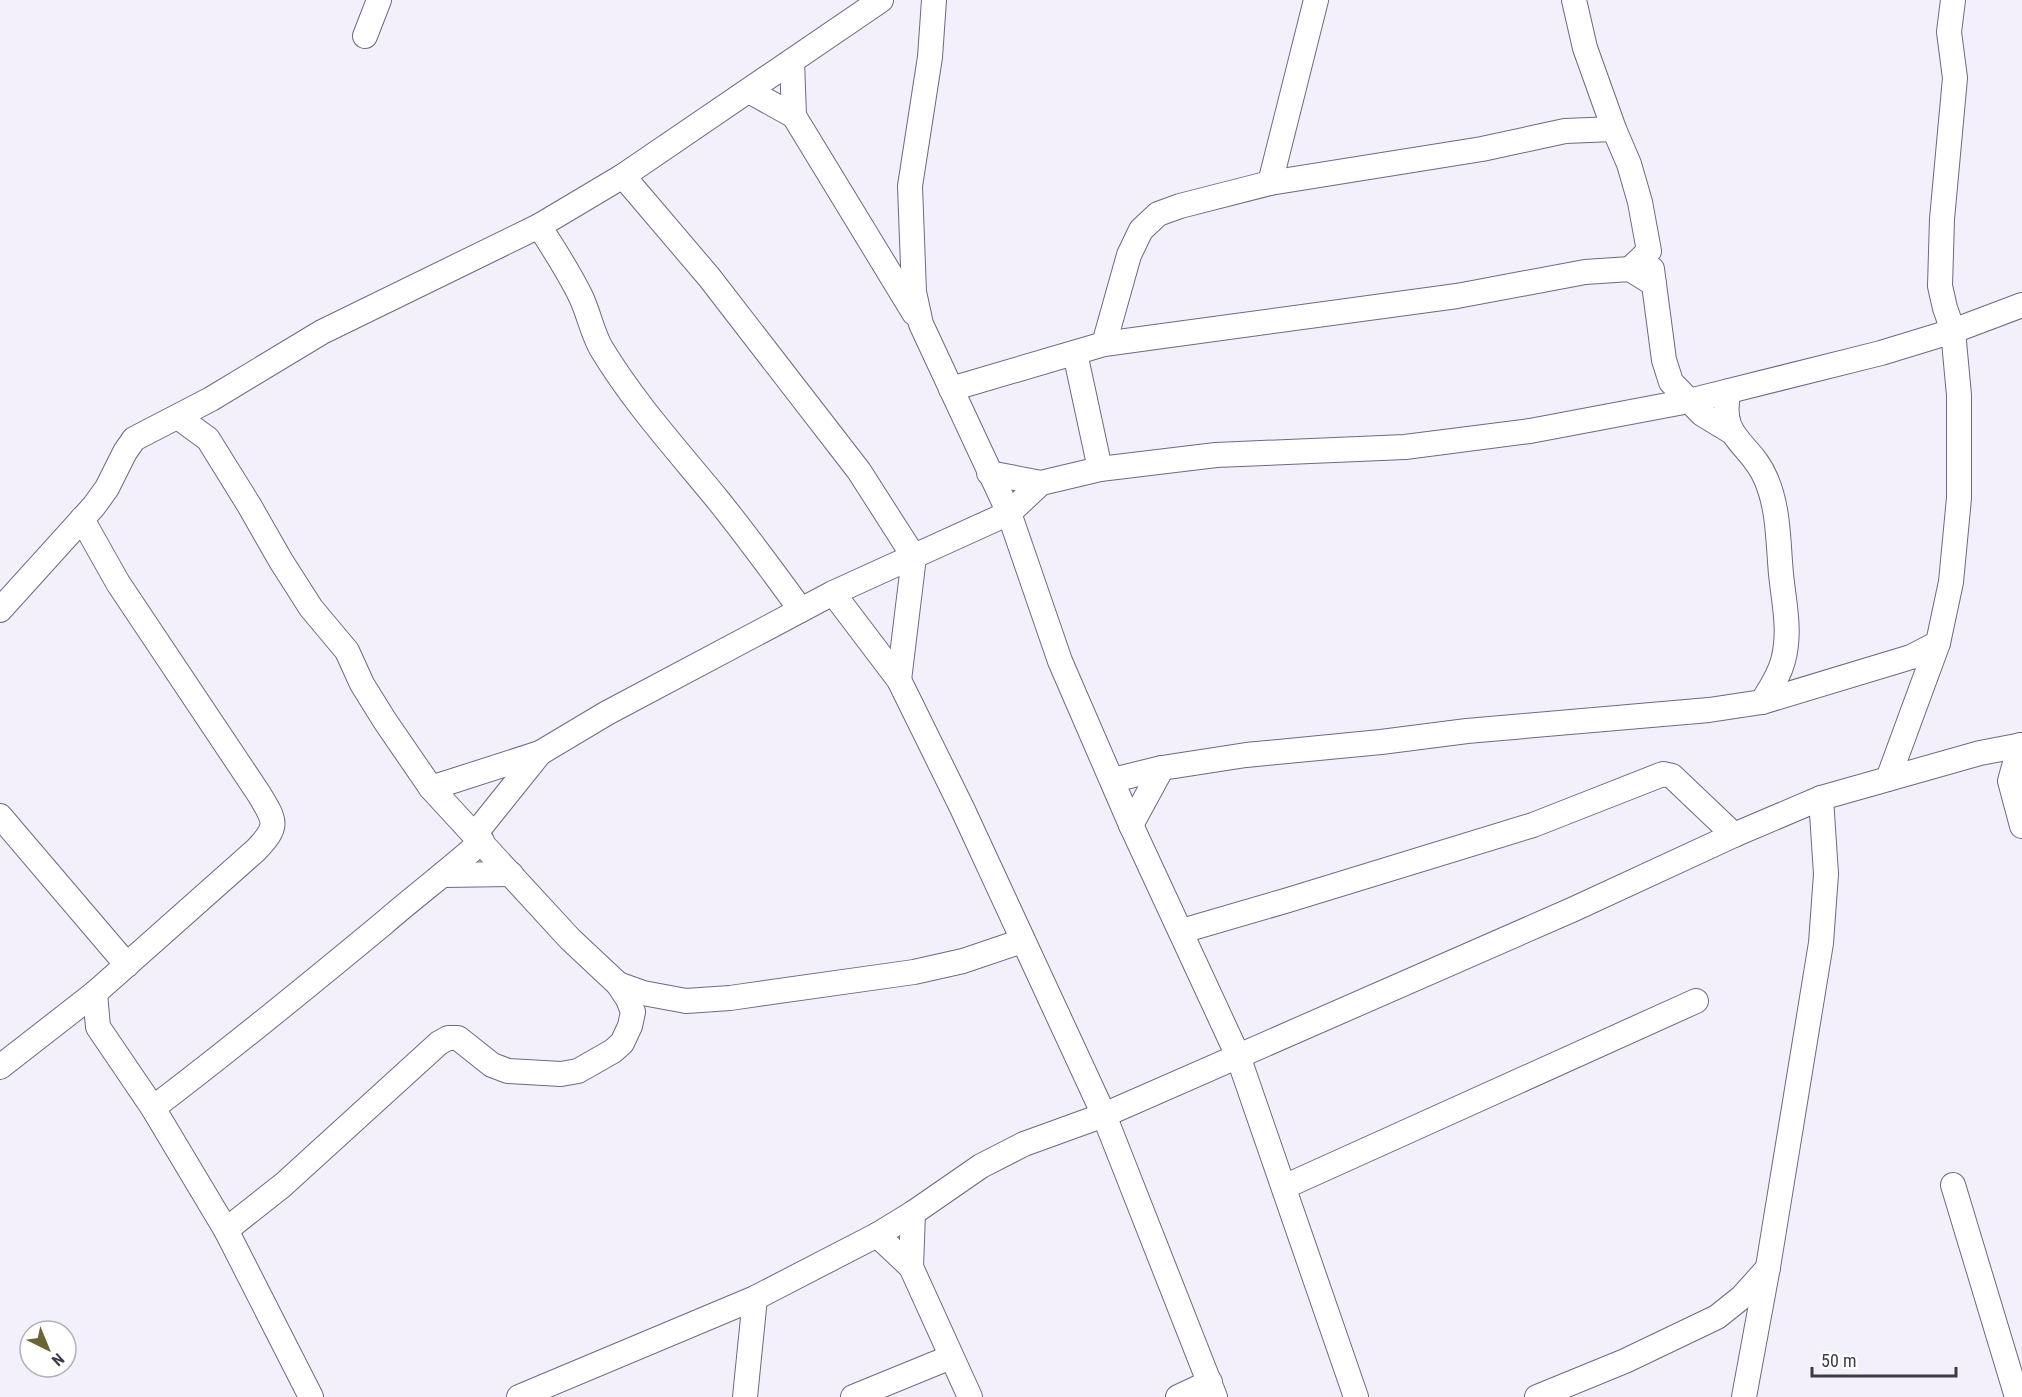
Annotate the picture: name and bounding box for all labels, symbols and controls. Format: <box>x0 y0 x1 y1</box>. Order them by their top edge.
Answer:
north arrow <box>18 1319 78 1379</box>
scale bar <box>1812 1340 1956 1378</box>
text: N <box>48 1349 68 1370</box>
text: 50 m <box>1821 1350 1856 1371</box>

